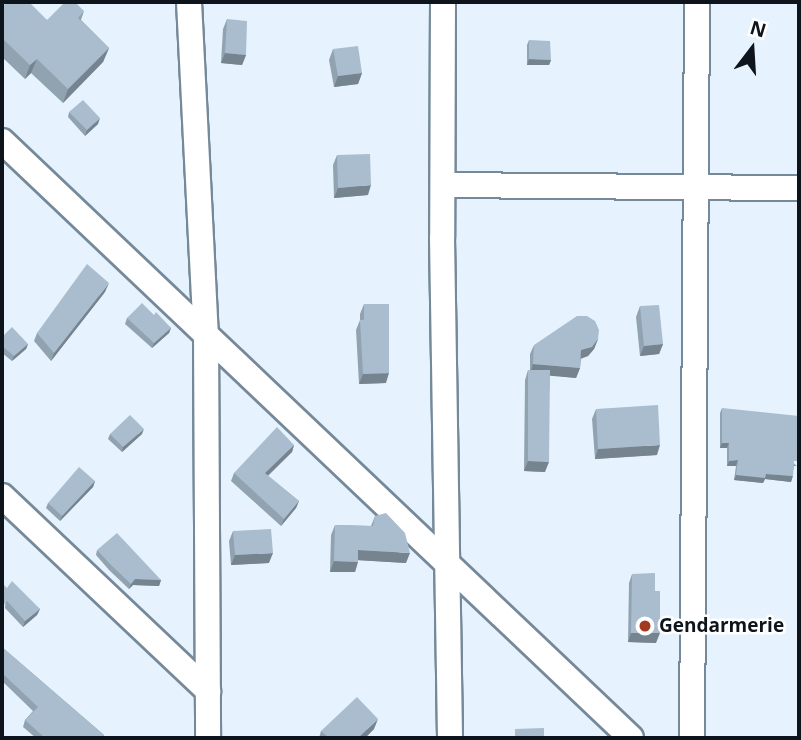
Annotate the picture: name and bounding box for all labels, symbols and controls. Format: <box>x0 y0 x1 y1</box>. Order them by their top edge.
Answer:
north arrow <box>717 14 787 84</box>
text: N <box>747 14 769 44</box>
place label: Gendarmerie <box>659 615 784 637</box>
marker: Gendarmerie <box>637 618 653 634</box>

